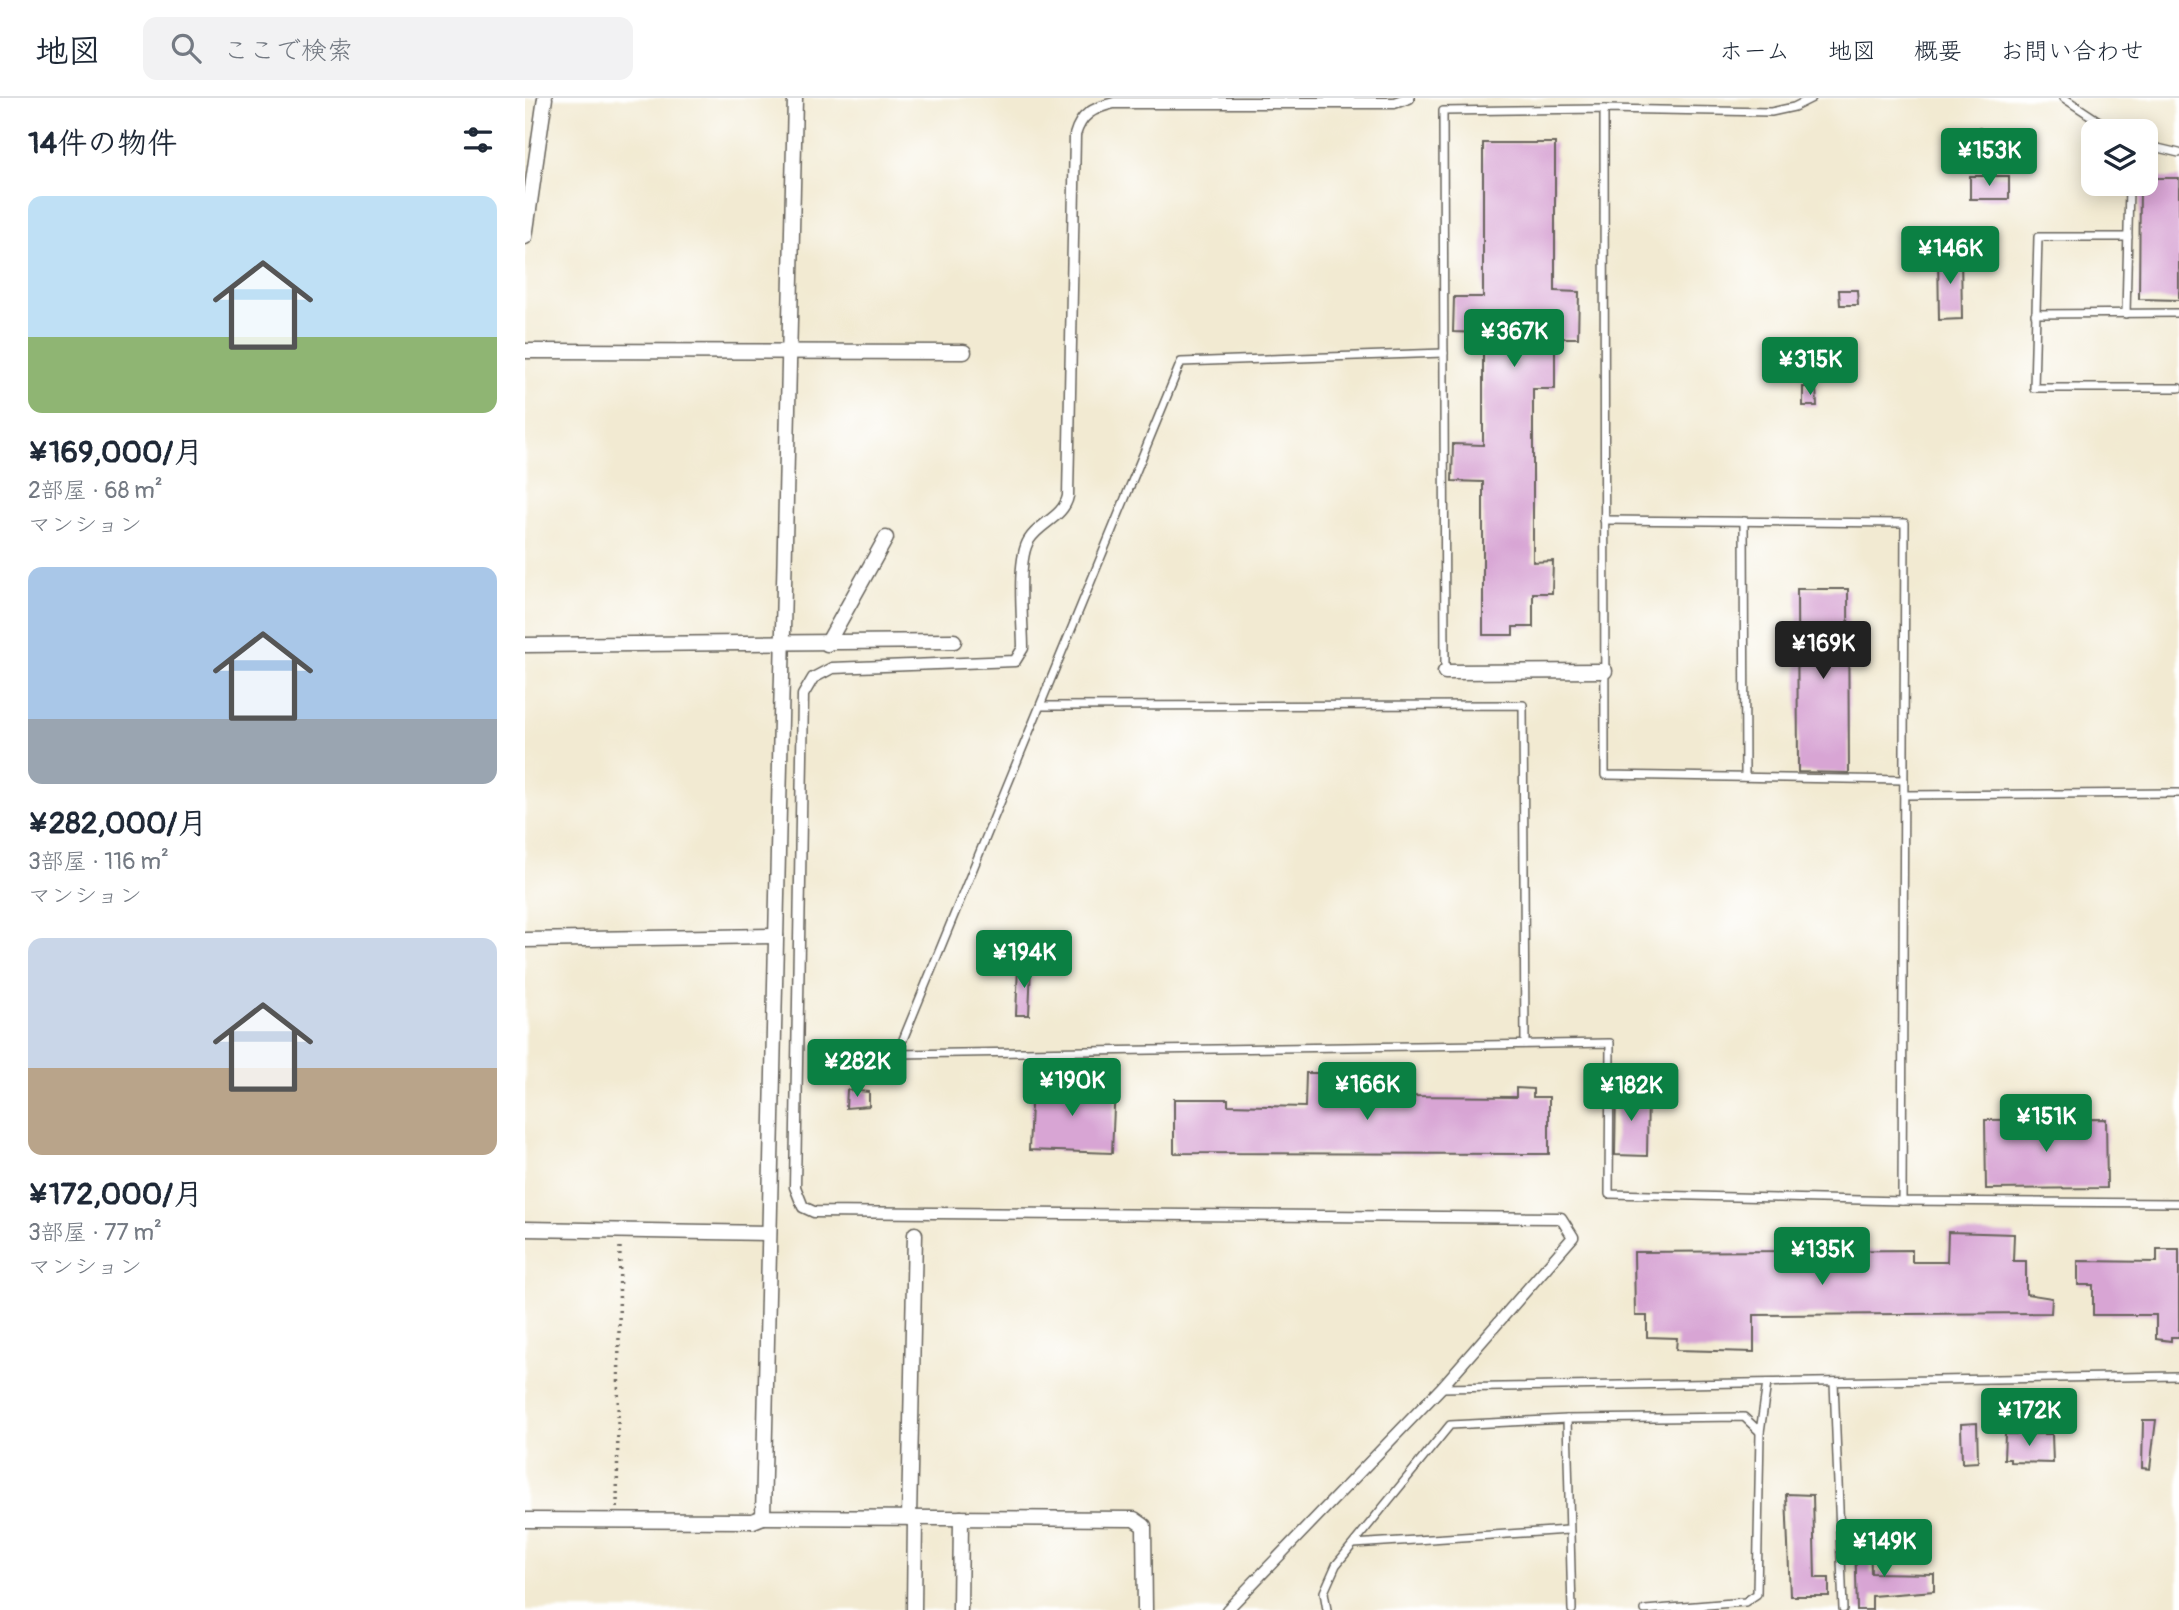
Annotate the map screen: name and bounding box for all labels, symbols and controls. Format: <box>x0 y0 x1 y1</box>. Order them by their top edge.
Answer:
search box <box>143 17 633 80</box>
icon: search <box>167 29 205 67</box>
text: 地図 <box>35 31 101 72</box>
text: ここで検索 <box>223 35 353 67</box>
text: ホーム <box>1719 37 1790 66</box>
text: 地図 <box>1828 37 1876 66</box>
text: 概要 <box>1914 37 1962 66</box>
text: お問い合わせ <box>2000 37 2144 66</box>
map controls <box>2081 119 2158 196</box>
button: layers <box>2081 119 2158 196</box>
icon: filters <box>459 121 497 159</box>
text: 14件の物件 <box>28 125 177 162</box>
pin: ¥153K <box>1940 129 2038 188</box>
text: ¥153K <box>1957 136 2021 165</box>
pin: ¥146K <box>1901 226 1999 286</box>
text: ¥146K <box>1917 234 1983 263</box>
icon: home <box>200 242 326 368</box>
pin: ¥367K <box>1465 310 1563 369</box>
text: ¥367K <box>1480 317 1548 346</box>
pin: ¥315K <box>1761 338 1859 397</box>
text: ¥315K <box>1778 345 1842 374</box>
text: ¥169,000/月 <box>28 434 203 471</box>
text: 2部屋 · 68 m² <box>28 476 163 505</box>
text: マンション <box>28 510 142 539</box>
icon: home <box>200 613 326 739</box>
pin: ¥169K <box>1774 622 1872 681</box>
text: ¥169K <box>1791 629 1855 658</box>
text: ¥282,000/月 <box>28 805 207 842</box>
text: 3部屋 · 116 m² <box>28 847 169 876</box>
text: マンション <box>28 881 142 910</box>
pin: ¥194K <box>975 930 1073 990</box>
text: ¥194K <box>992 938 1056 967</box>
icon: home <box>200 984 326 1110</box>
pin: ¥282K <box>808 1040 906 1099</box>
text: ¥282K <box>823 1047 891 1076</box>
pin: ¥190K <box>1023 1058 1121 1118</box>
pin: ¥166K <box>1318 1062 1416 1122</box>
pin: ¥182K <box>1582 1063 1680 1123</box>
text: ¥190K <box>1039 1066 1105 1095</box>
text: ¥166K <box>1334 1070 1400 1099</box>
text: ¥182K <box>1599 1071 1663 1100</box>
pin: ¥151K <box>1997 1094 2095 1154</box>
text: ¥151K <box>2016 1102 2076 1131</box>
text: ¥172,000/月 <box>28 1176 203 1213</box>
text: 3部屋 · 77 m² <box>28 1218 162 1247</box>
pin: ¥135K <box>1773 1228 1871 1287</box>
text: ¥135K <box>1790 1235 1854 1264</box>
text: マンション <box>28 1252 142 1281</box>
pin: ¥172K <box>1980 1388 2078 1448</box>
text: ¥172K <box>1997 1396 2061 1425</box>
pin: ¥149K <box>1835 1520 1933 1579</box>
text: ¥149K <box>1852 1527 1916 1556</box>

